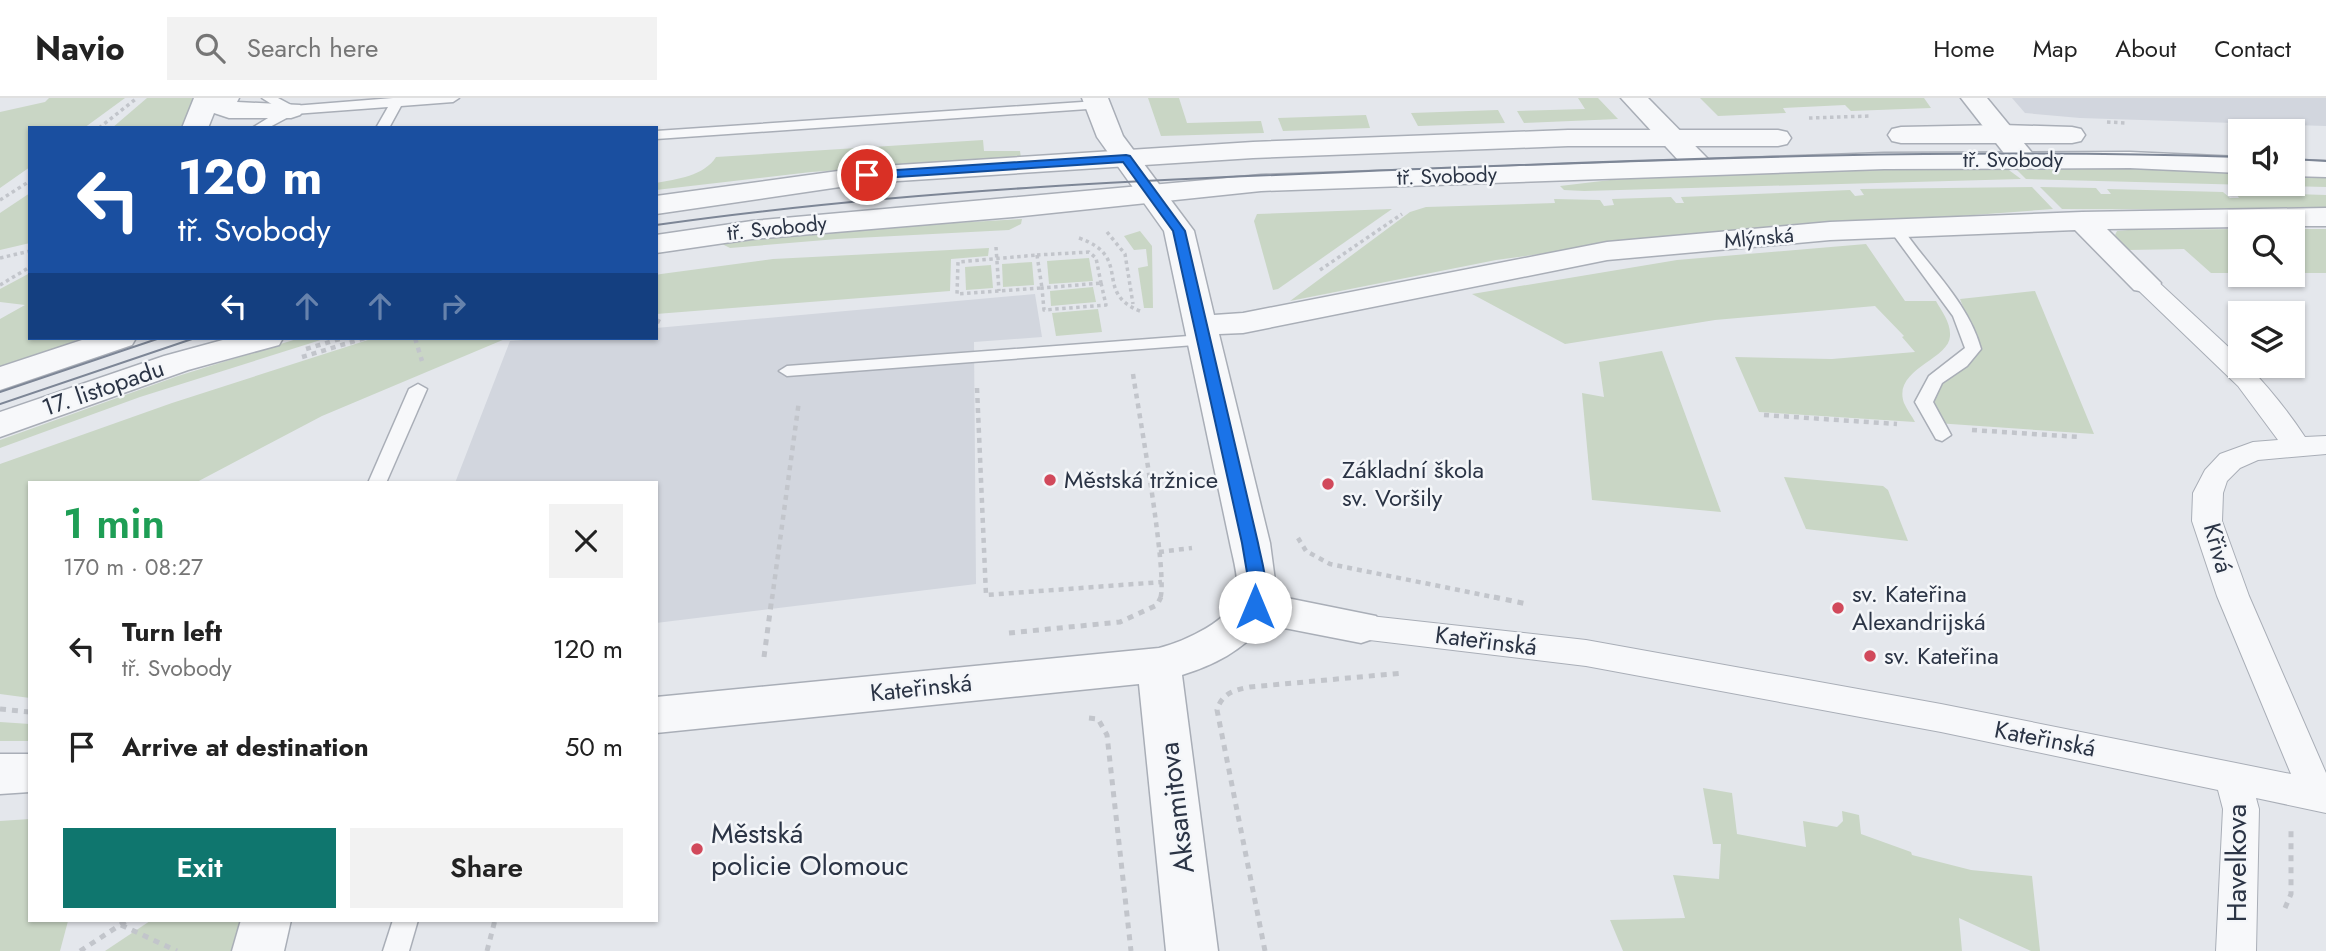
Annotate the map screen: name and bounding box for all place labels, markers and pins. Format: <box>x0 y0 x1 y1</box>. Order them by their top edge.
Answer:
pin <box>837 145 897 205</box>
place label: Základní škola sv. Voršily <box>1342 452 1484 515</box>
place label: Městská tržnice <box>1064 462 1218 497</box>
marker: Městská tržnice <box>1042 472 1058 488</box>
marker: Základní škola sv. Voršily <box>1320 476 1336 492</box>
place label: sv. Kateřina Alexandrijská <box>1852 576 1986 639</box>
marker: sv. Kateřina Alexandrijská <box>1830 600 1846 616</box>
place label: sv. Kateřina <box>1884 638 1999 673</box>
marker: sv. Kateřina <box>1862 648 1878 664</box>
place label: Městská policie Olomouc <box>711 813 909 886</box>
marker: Městská policie Olomouc <box>689 841 705 857</box>

